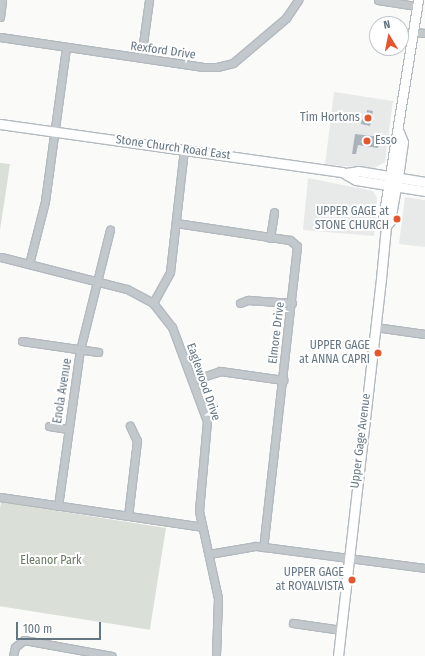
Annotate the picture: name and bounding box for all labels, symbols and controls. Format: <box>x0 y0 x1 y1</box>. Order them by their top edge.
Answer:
north arrow <box>369 16 409 56</box>
text: N <box>383 18 391 32</box>
street label: Rexford Drive <box>129 39 197 63</box>
place label: Tim Hortons <box>300 111 360 125</box>
marker: Tim Hortons <box>363 113 373 123</box>
street label: Stone Church Road East <box>115 133 231 163</box>
place label: Esso <box>375 134 397 148</box>
marker: Esso <box>362 136 372 146</box>
place label: UPPER GAGE at STONE CHURCH <box>315 205 389 233</box>
marker: UPPER GAGE at STONE CHURCH <box>392 214 402 224</box>
street label: Elmore Drive <box>266 301 288 365</box>
place label: UPPER GAGE at ANNA CAPRI <box>299 339 370 367</box>
street label: Eaglewood Drive <box>183 341 223 423</box>
marker: UPPER GAGE at ANNA CAPRI <box>373 348 383 358</box>
street label: Enola Avenue <box>51 357 75 425</box>
street label: Upper Gage Avenue <box>348 393 374 489</box>
park label: Eleanor Park <box>20 554 82 568</box>
place label: UPPER GAGE at ROYALVISTA <box>275 566 344 594</box>
marker: UPPER GAGE at ROYALVISTA <box>347 575 357 585</box>
scale bar <box>18 614 103 640</box>
text: 100 m <box>23 622 52 636</box>

